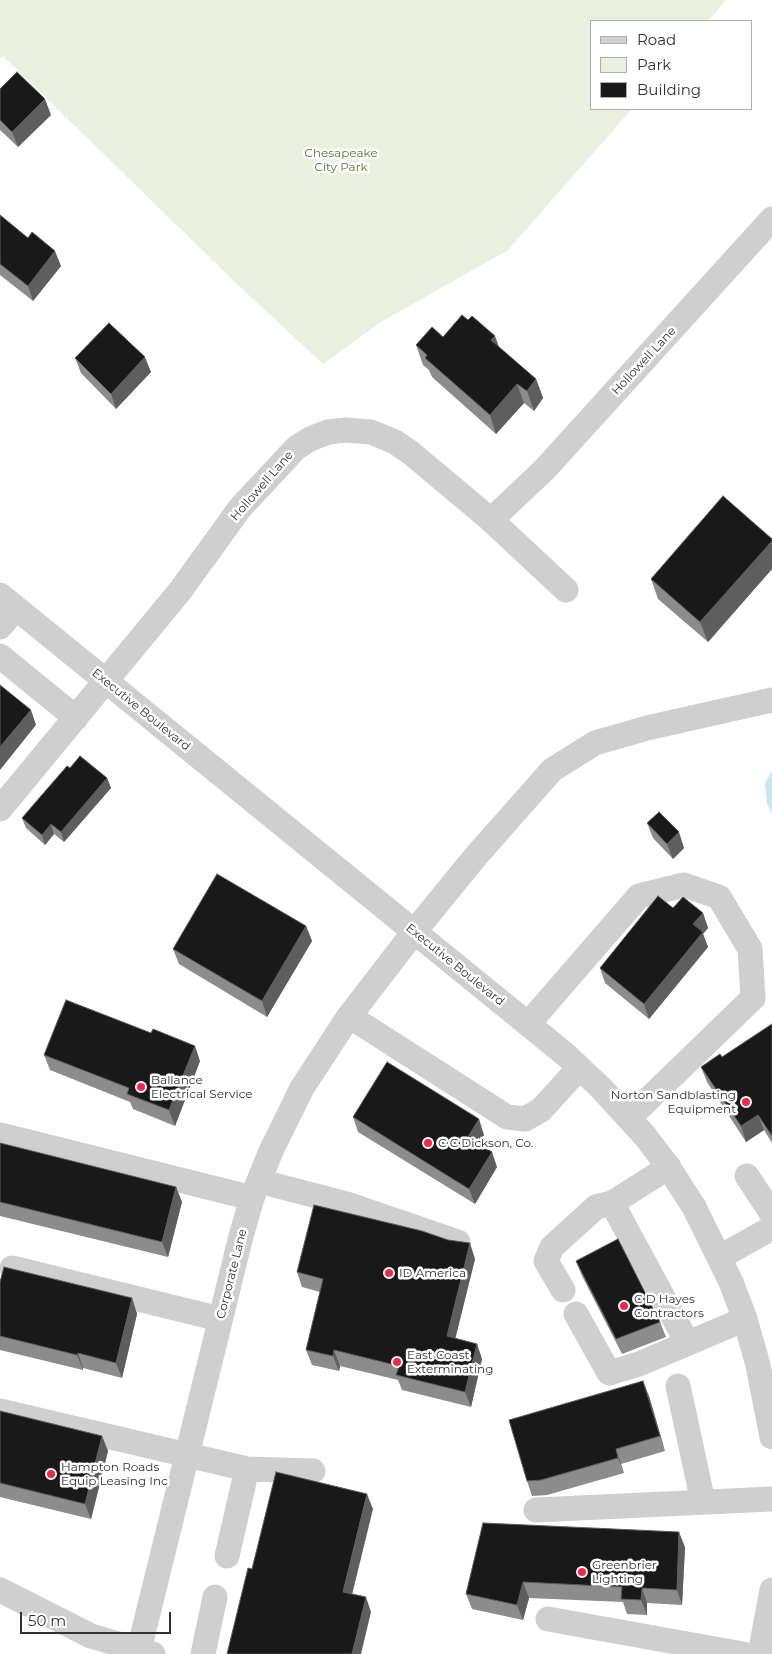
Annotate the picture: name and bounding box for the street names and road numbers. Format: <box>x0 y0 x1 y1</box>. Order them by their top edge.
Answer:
street label: Hollowell Lane <box>609 324 679 398</box>
street label: Hollowell Lane <box>228 448 296 524</box>
street label: Executive Boulevard <box>89 666 193 754</box>
street label: Executive Boulevard <box>403 921 507 1009</box>
street label: Corporate Lane <box>214 1228 250 1320</box>

